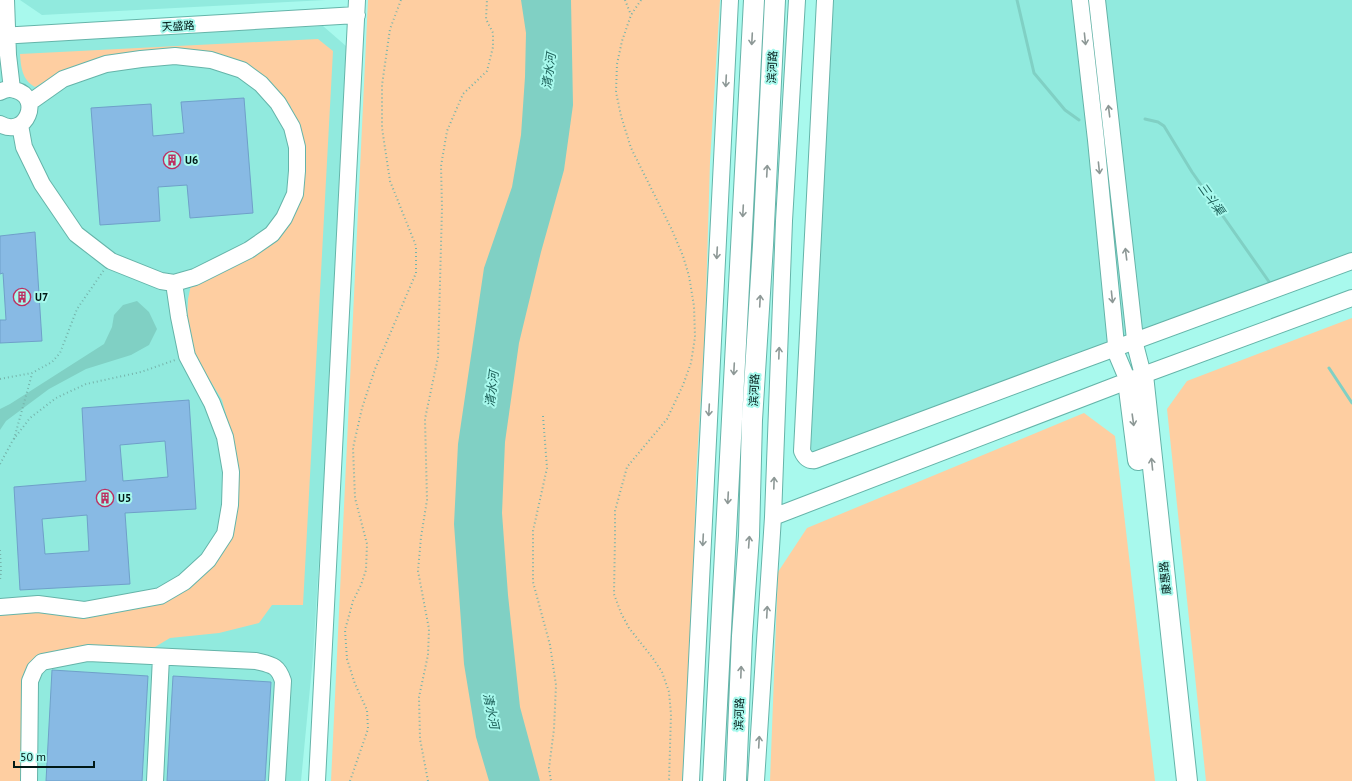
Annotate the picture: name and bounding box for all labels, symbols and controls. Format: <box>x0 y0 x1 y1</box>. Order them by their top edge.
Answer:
street label: 天盛路 <box>161 18 195 34</box>
one-way arrow <box>748 32 755 45</box>
one-way arrow <box>1081 32 1089 45</box>
water label: 清水河 <box>539 50 559 90</box>
street label: 滨河路 <box>764 50 780 84</box>
one-way arrow <box>722 74 729 87</box>
one-way arrow <box>1106 105 1113 118</box>
building icon: U6 <box>162 150 182 170</box>
place label: U6 <box>185 153 198 167</box>
one-way arrow <box>1095 161 1103 174</box>
one-way arrow <box>763 165 770 178</box>
water label: 三斗渠 <box>1195 180 1229 219</box>
one-way arrow <box>739 204 746 217</box>
one-way arrow <box>713 246 721 259</box>
one-way arrow <box>1122 248 1130 261</box>
building icon: U7 <box>12 287 32 307</box>
place label: U7 <box>35 290 48 304</box>
one-way arrow <box>1108 290 1116 303</box>
one-way arrow <box>756 295 763 308</box>
one-way arrow <box>776 347 783 360</box>
one-way arrow <box>731 362 738 375</box>
water label: 清水河 <box>482 368 501 408</box>
street label: 滨河路 <box>746 373 762 407</box>
one-way arrow <box>706 403 713 416</box>
one-way arrow <box>1129 413 1137 426</box>
one-way arrow <box>1149 458 1156 471</box>
one-way arrow <box>770 477 778 490</box>
building icon: U5 <box>95 488 115 508</box>
place label: U5 <box>118 491 131 505</box>
one-way arrow <box>724 491 731 504</box>
one-way arrow <box>699 533 707 546</box>
one-way arrow <box>745 536 753 549</box>
street label: 康惠路 <box>1156 561 1174 595</box>
one-way arrow <box>763 606 770 619</box>
one-way arrow <box>737 666 745 679</box>
water label: 清水河 <box>480 692 503 732</box>
street label: 滨河路 <box>731 697 747 731</box>
one-way arrow <box>755 736 762 749</box>
scale bar <box>14 743 94 769</box>
text: 50 m <box>20 749 46 764</box>

